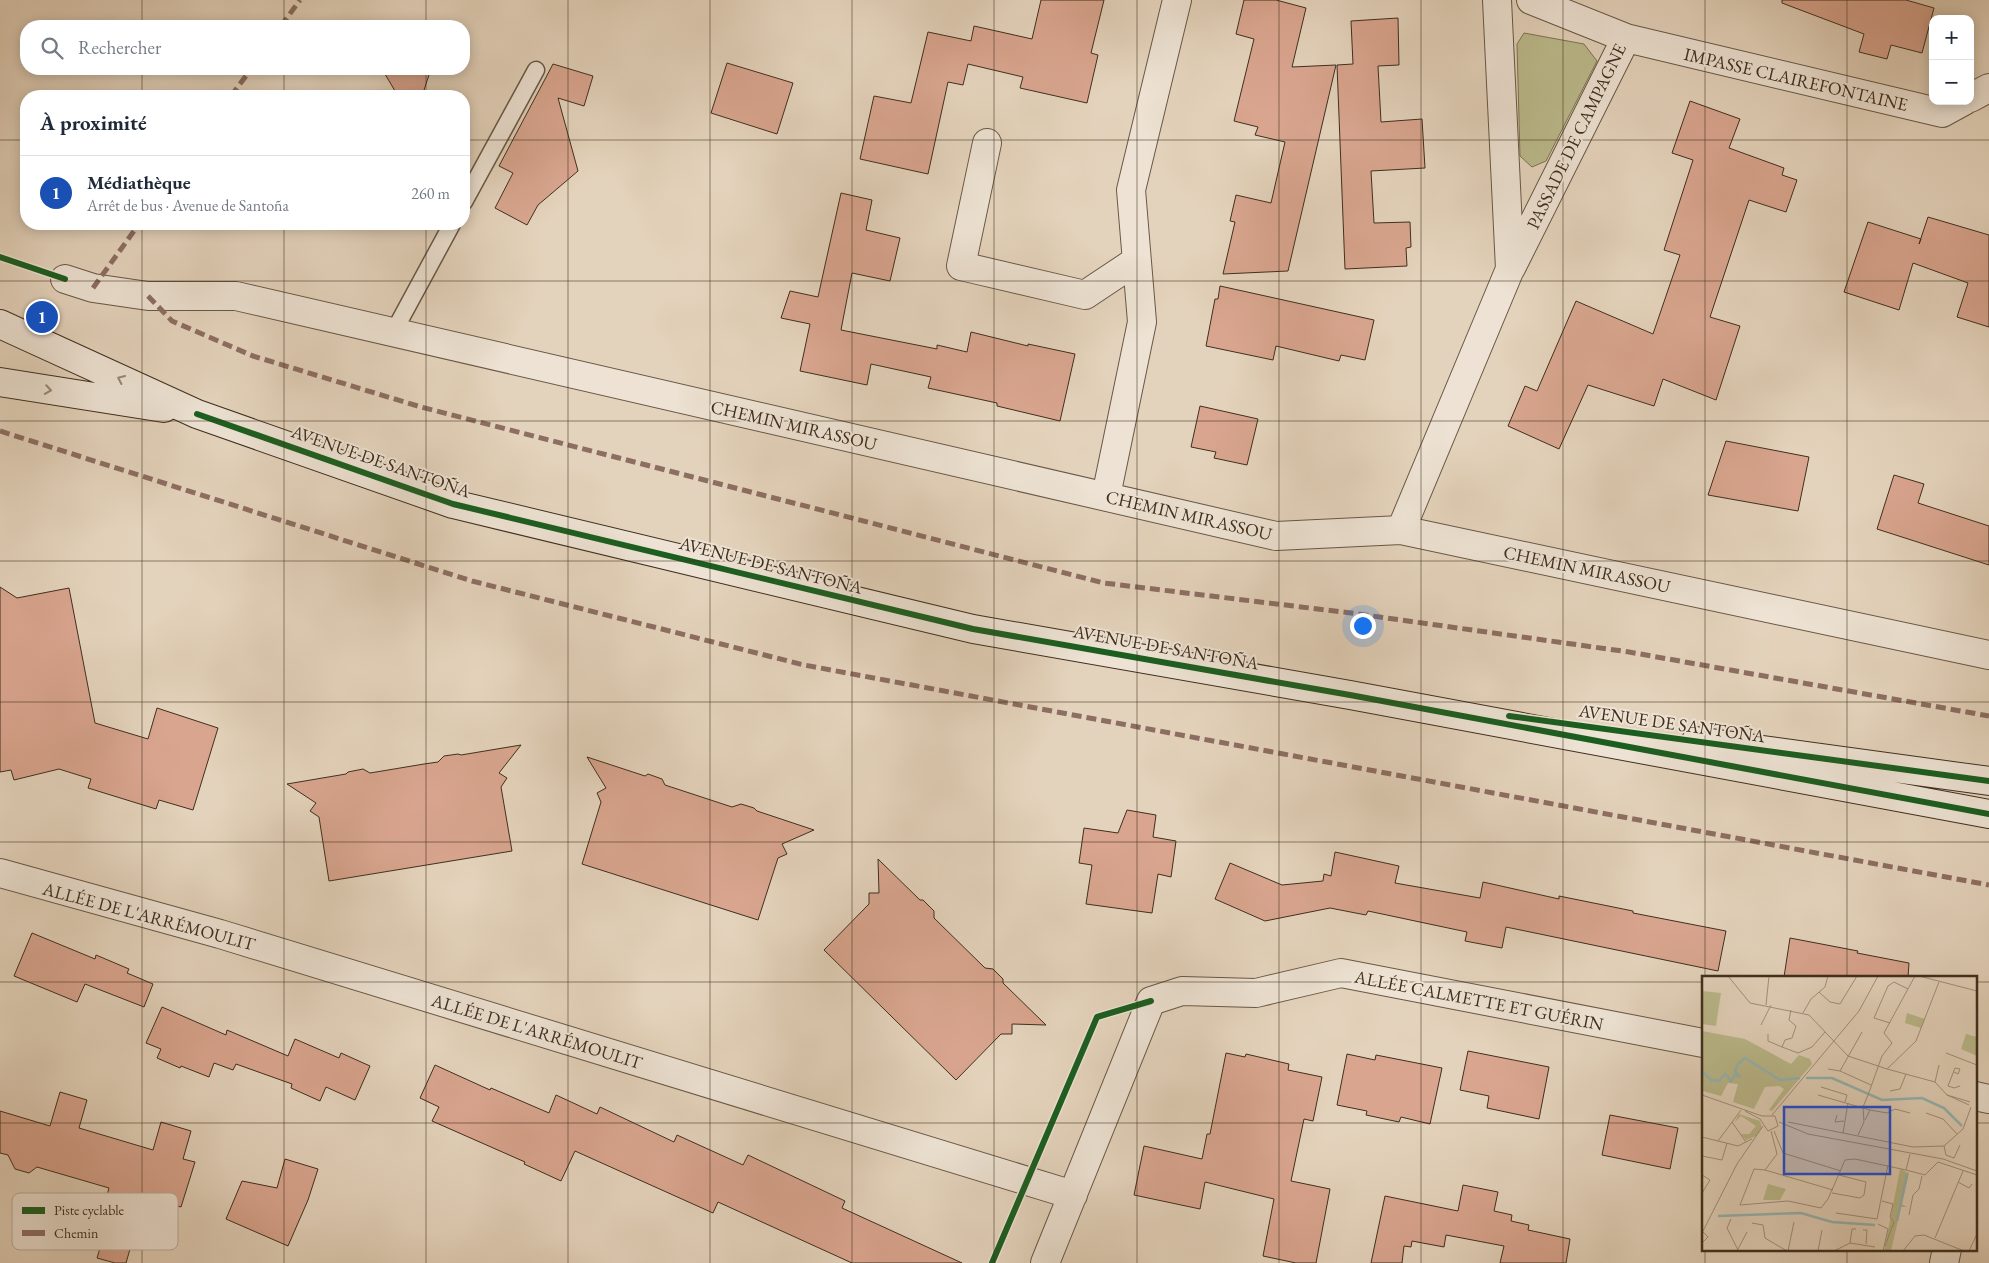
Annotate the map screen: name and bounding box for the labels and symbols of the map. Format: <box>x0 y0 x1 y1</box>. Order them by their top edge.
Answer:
street label: PASSADE DE CAMPAGNE <box>1521 39 1631 233</box>
street label: IMPASSE CLAIREFONTAINE <box>1682 42 1910 116</box>
pin: 1 <box>26 298 58 336</box>
one-way arrow <box>117 374 126 385</box>
one-way arrow <box>44 384 52 394</box>
street label: CHEMIN MIRASSOU <box>709 395 880 455</box>
street label: AVENUE DE SANTOÑA <box>287 419 474 503</box>
street label: CHEMIN MIRASSOU <box>1104 485 1275 545</box>
street label: AVENUE DE SANTOÑA <box>676 531 866 599</box>
street label: CHEMIN MIRASSOU <box>1502 540 1673 598</box>
your location <box>1350 613 1376 639</box>
street label: AVENUE DE SANTOÑA <box>1070 619 1261 675</box>
street label: AVENUE DE SANTOÑA <box>1576 698 1767 748</box>
street label: ALLÉE DE L'ARRÉMOULIT <box>39 876 259 956</box>
street label: ALLÉE CALMETTE ET GUÉRIN <box>1352 964 1606 1036</box>
inset map <box>1702 976 1976 1250</box>
street label: ALLÉE DE L'ARRÉMOULIT <box>428 988 646 1074</box>
legend <box>12 1193 178 1250</box>
text: Piste cyclable <box>54 1201 125 1219</box>
text: Chemin <box>54 1224 99 1242</box>

